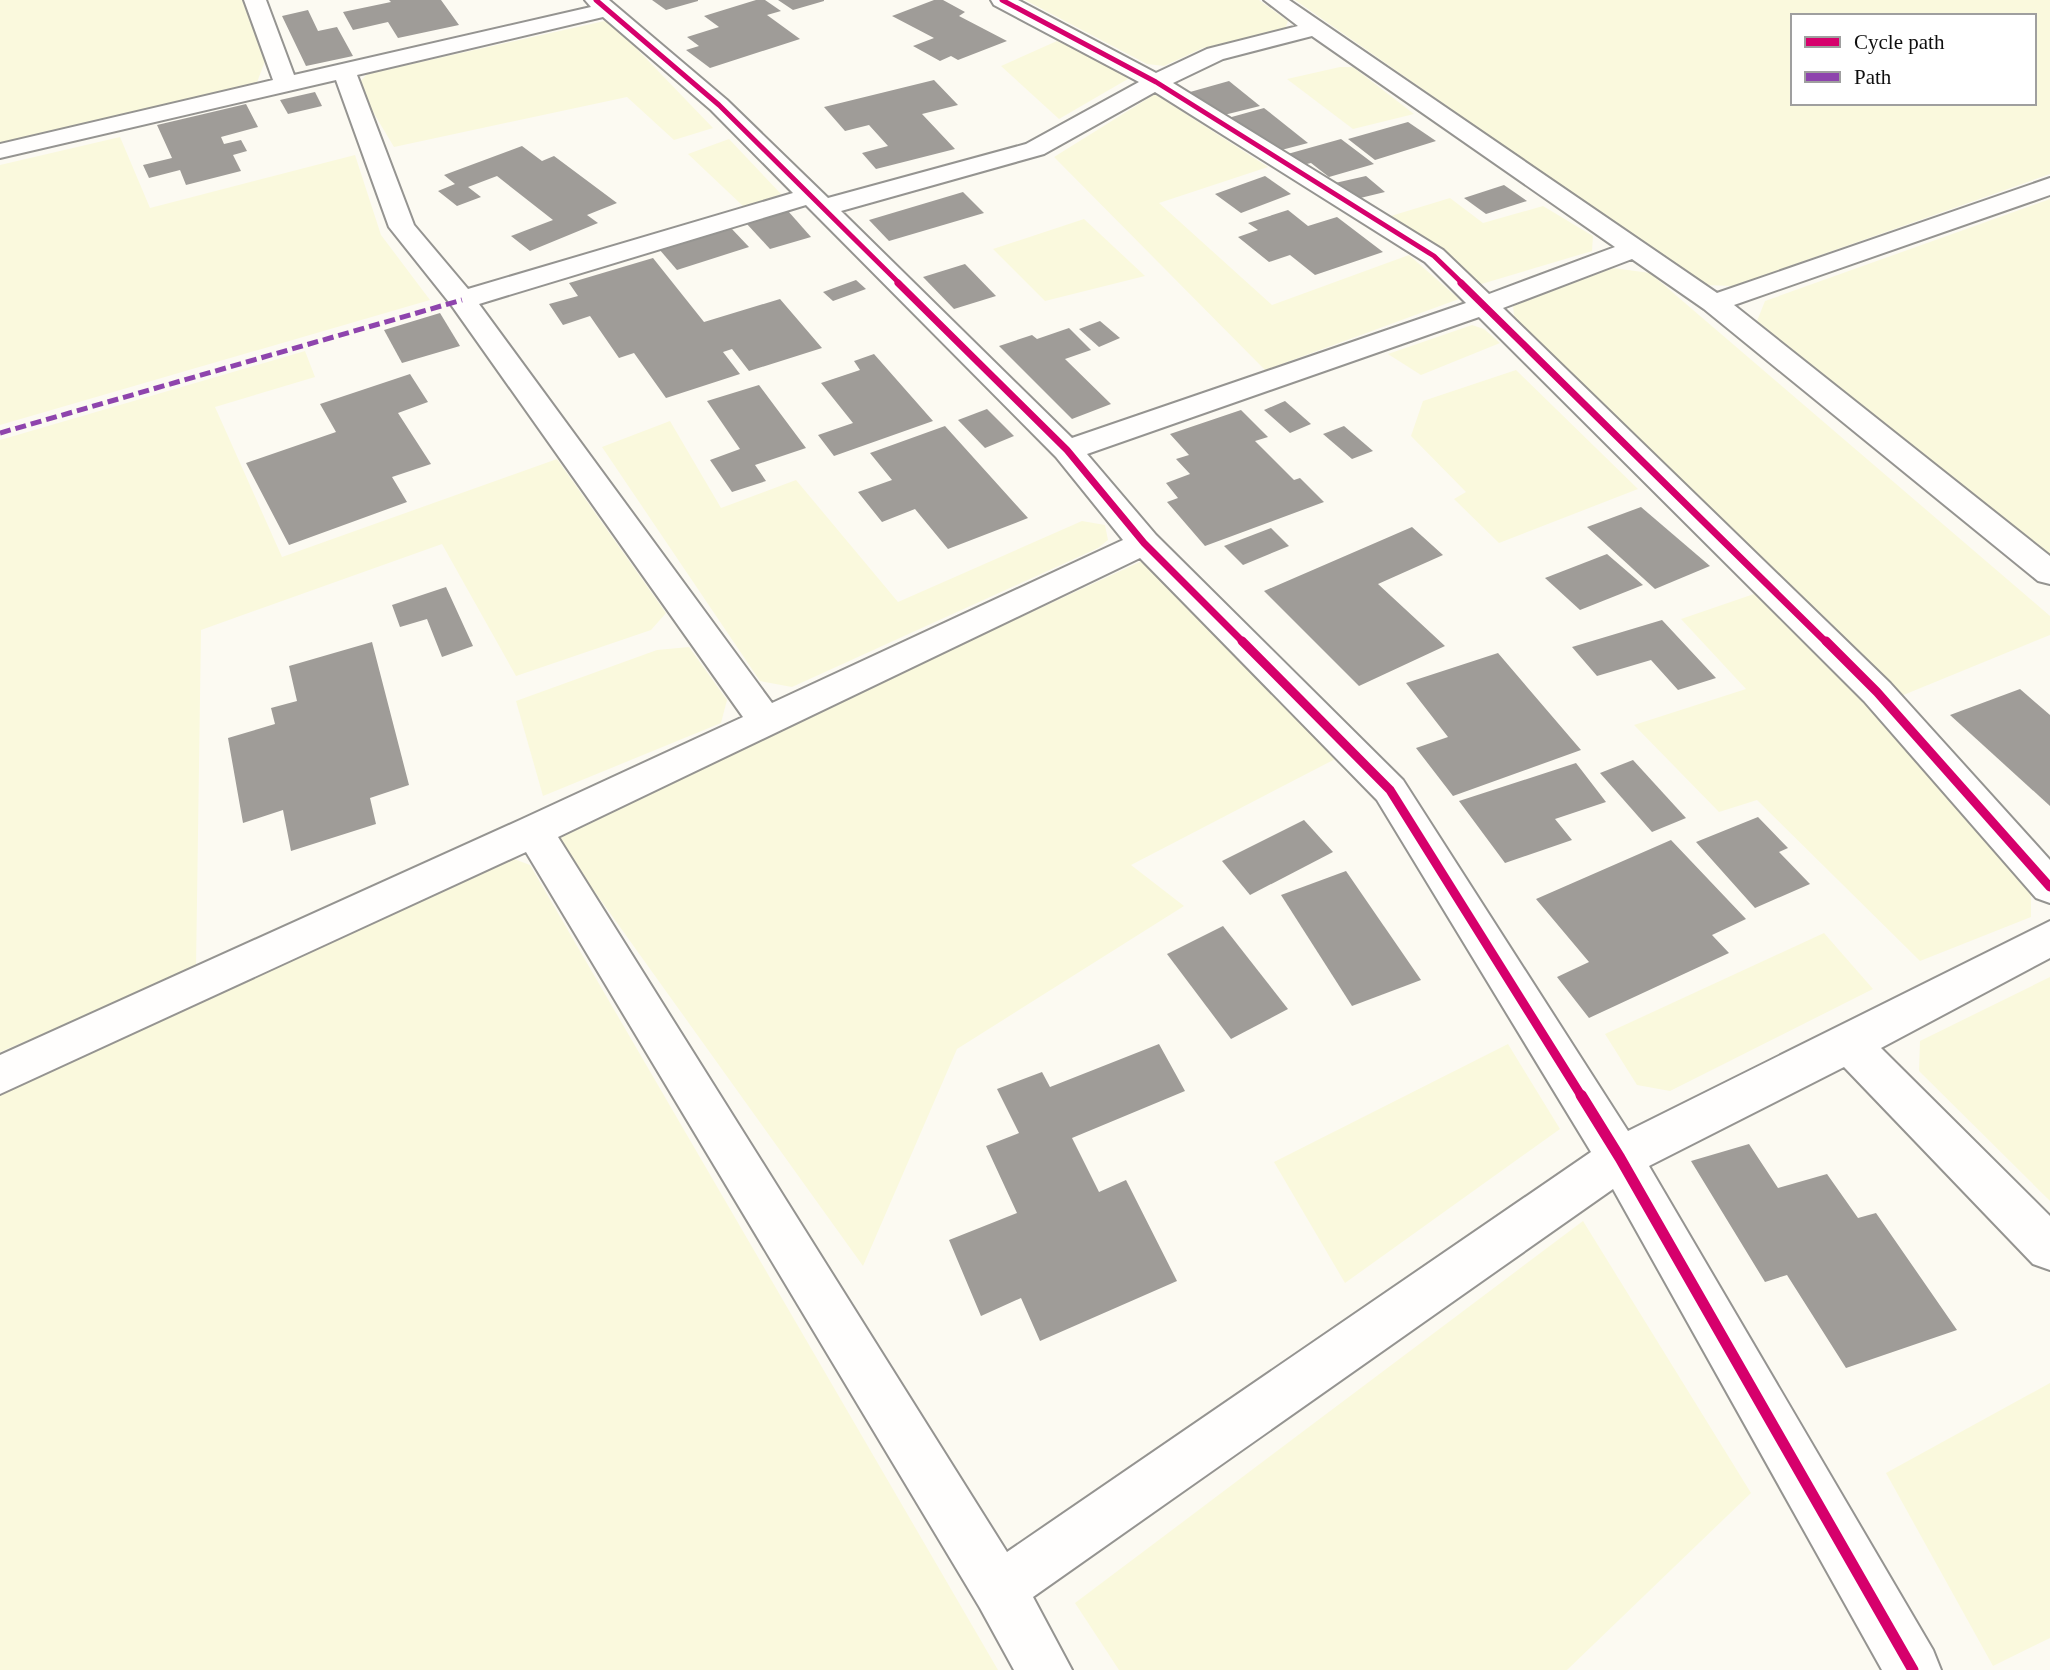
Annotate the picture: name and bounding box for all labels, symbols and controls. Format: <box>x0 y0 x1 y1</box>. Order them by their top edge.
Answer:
legend <box>1791 14 2036 105</box>
text: Cycle path <box>1854 30 1945 54</box>
text: Path <box>1854 65 1892 89</box>

